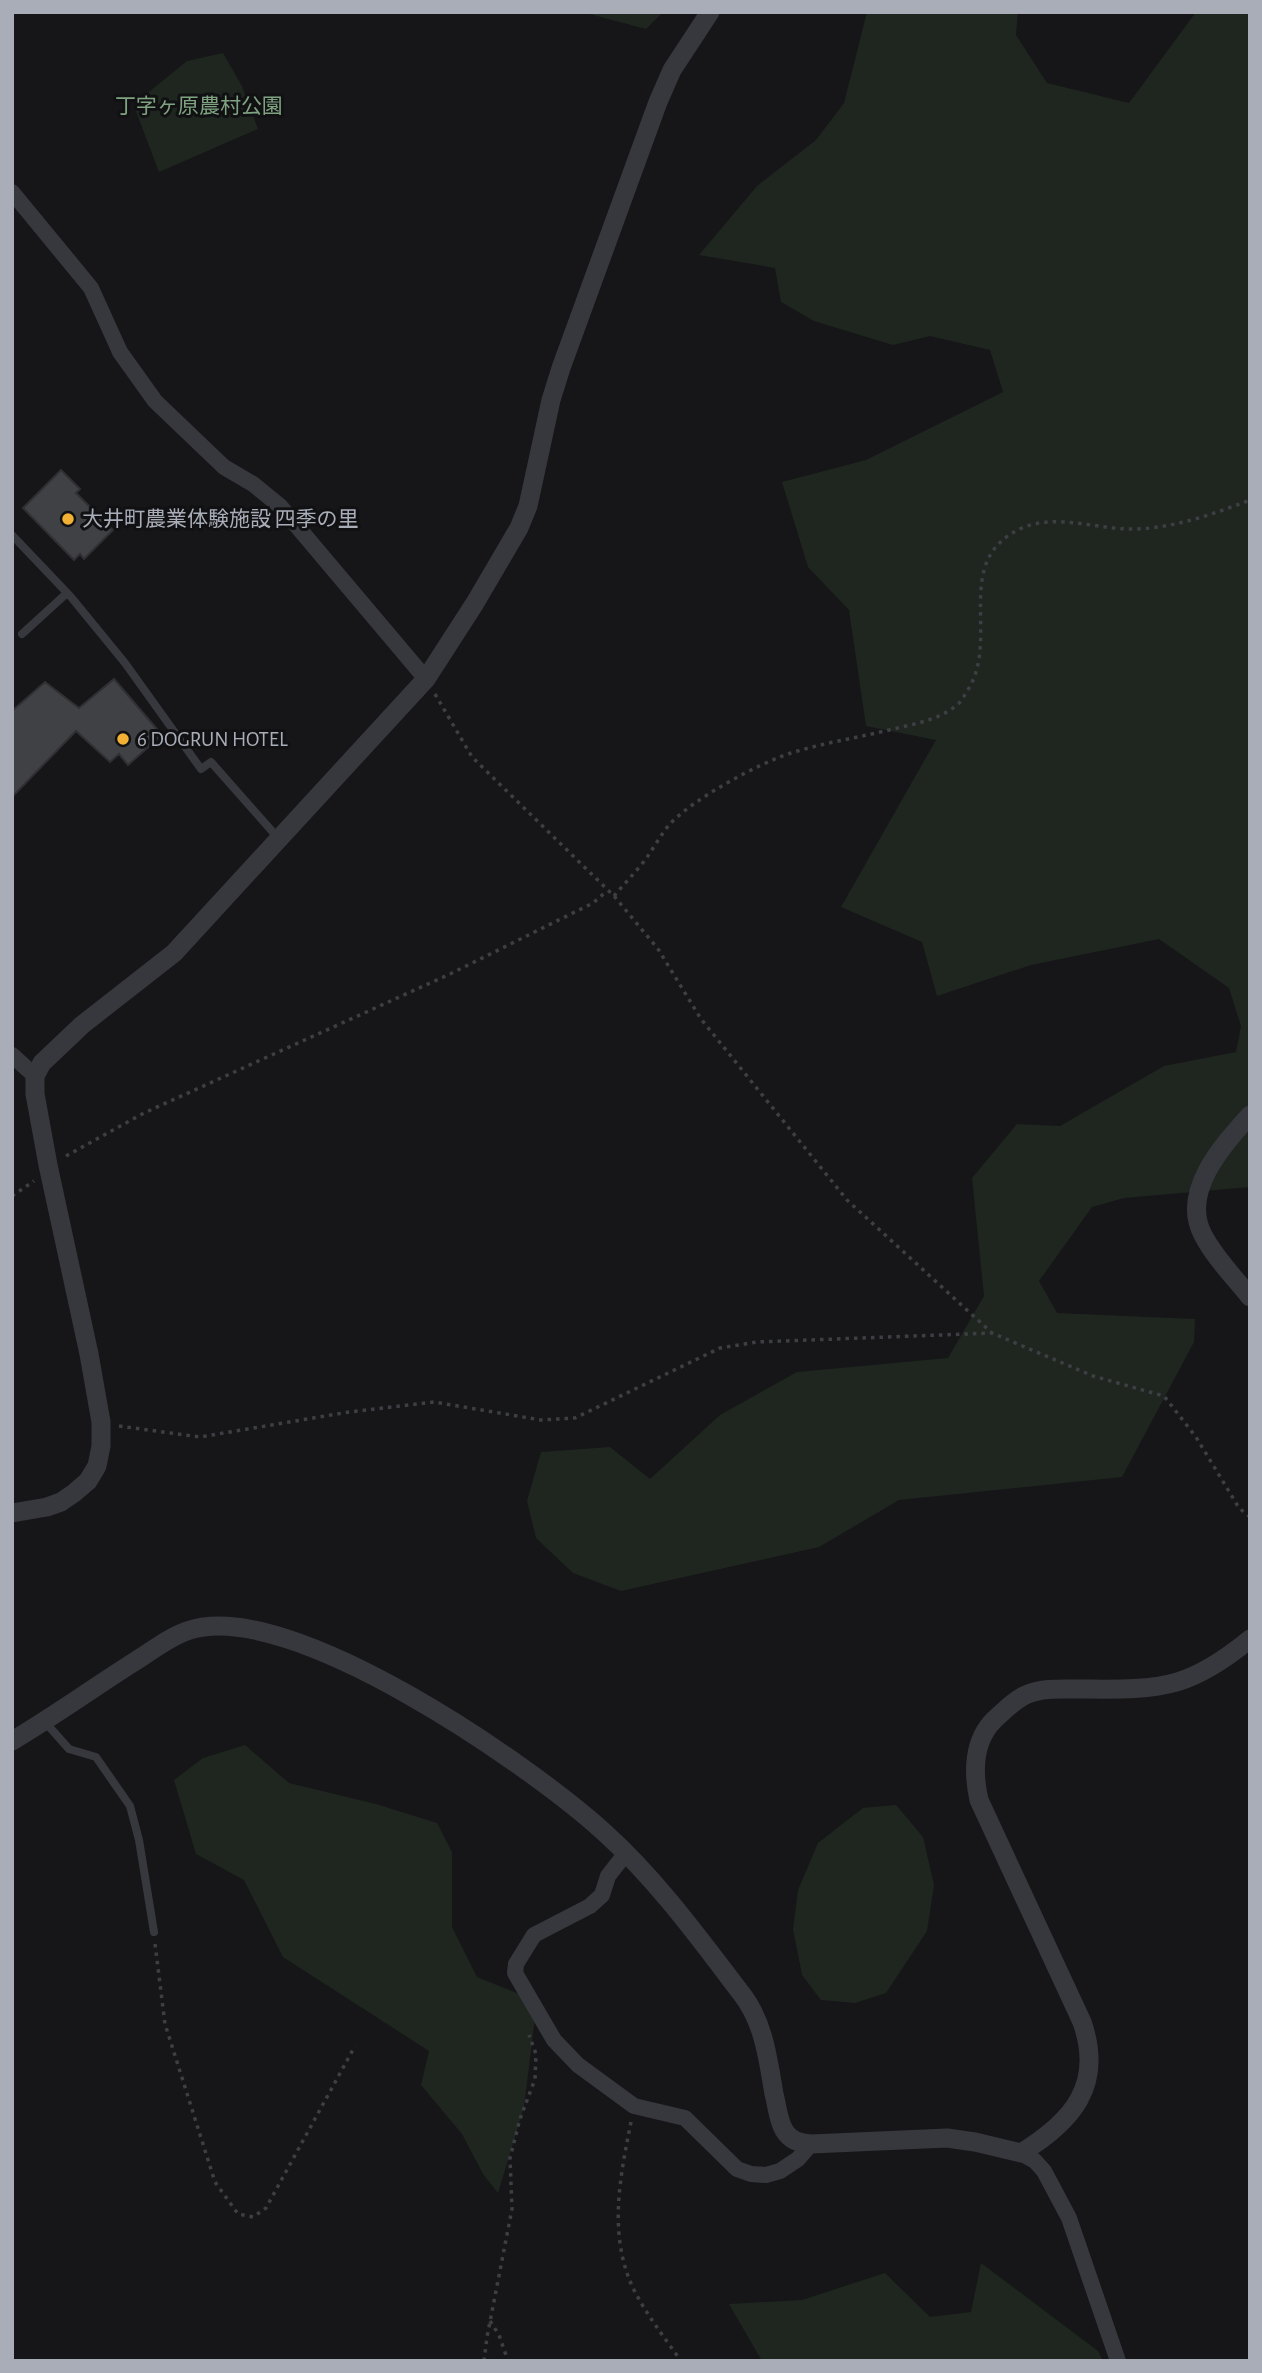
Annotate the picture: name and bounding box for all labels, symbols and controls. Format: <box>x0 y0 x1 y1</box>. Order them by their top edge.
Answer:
park label: 丁字ヶ原農村公園 <box>115 95 283 117</box>
place label: 大井町農業体験施設 四季の里 <box>82 508 358 530</box>
marker: 大井町農業体験施設 四季の里 <box>60 511 76 527</box>
place label: 6 DOGRUN HOTEL <box>137 729 288 750</box>
marker: 6 DOGRUN HOTEL <box>115 731 131 747</box>

